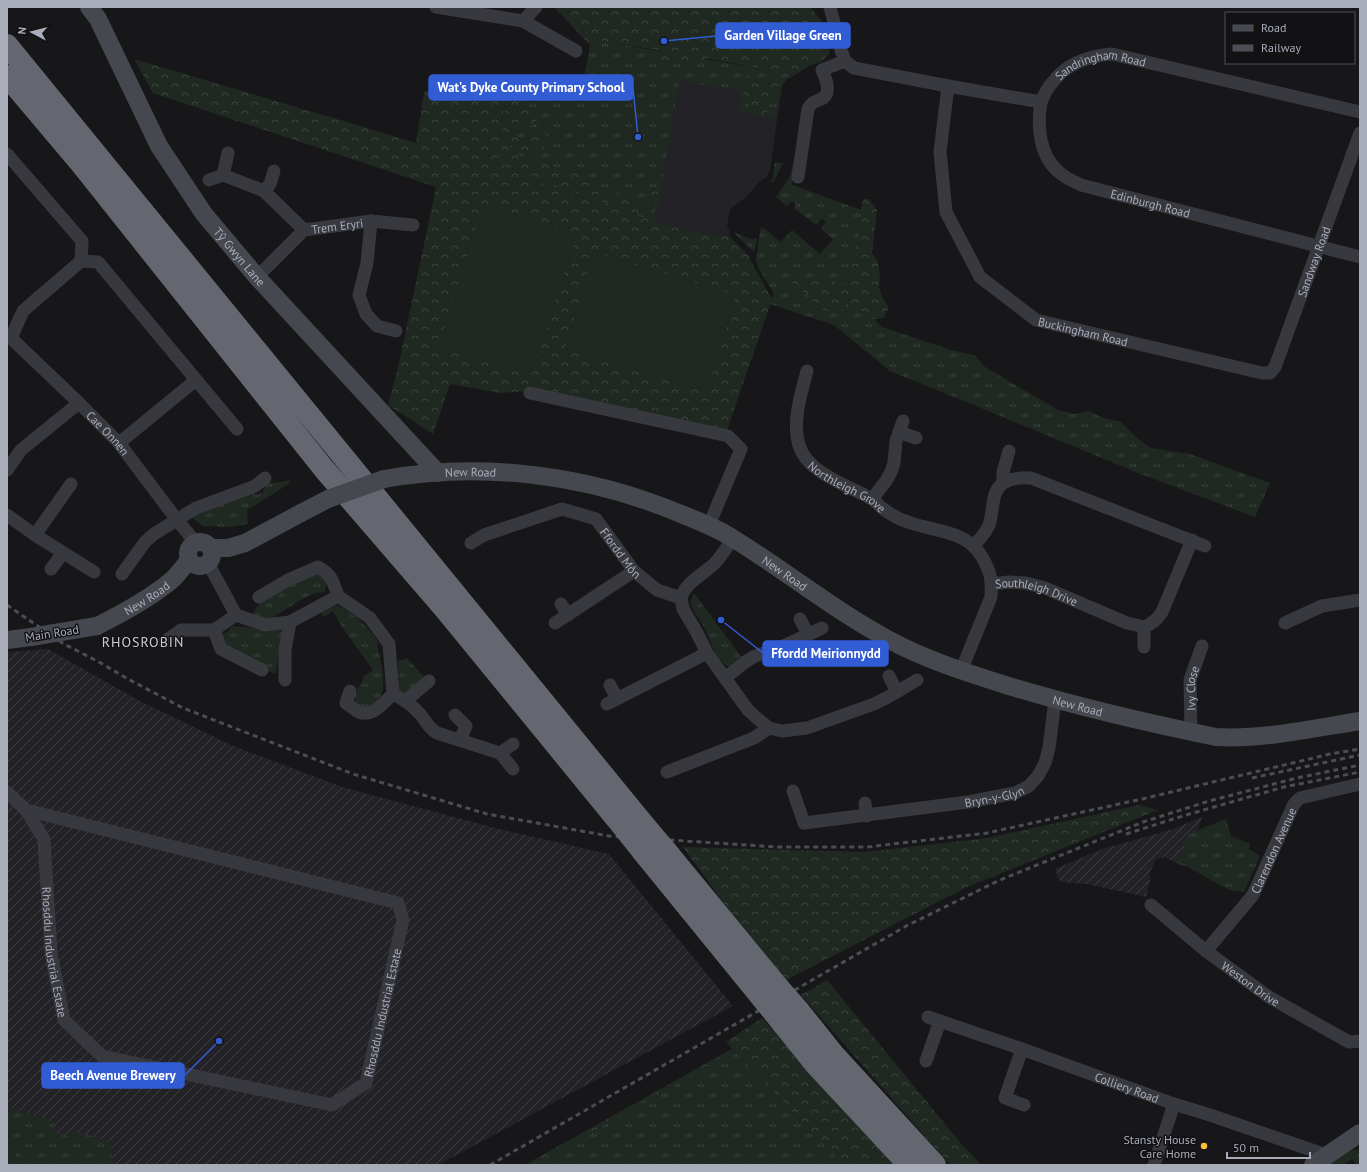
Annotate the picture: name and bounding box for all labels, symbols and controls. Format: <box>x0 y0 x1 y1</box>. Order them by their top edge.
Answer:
north arrow <box>12 12 52 52</box>
legend <box>1225 12 1355 64</box>
text: Road <box>1261 20 1286 35</box>
callout: Garden Village Green <box>716 23 850 48</box>
text: N <box>15 26 29 35</box>
text: Garden Village Green <box>724 27 842 44</box>
text: Railway <box>1261 40 1301 55</box>
street label: Sandringham Road <box>1051 46 1148 83</box>
callout: Wat's Dyke County Primary School <box>429 75 633 100</box>
text: Wat's Dyke County Primary School <box>437 79 625 96</box>
street label: Edinburgh Road <box>1109 185 1192 220</box>
street label: Trem Eryri <box>310 215 364 236</box>
street label: Tŷ Gwyn Lane <box>211 224 269 289</box>
street label: Sandway Road <box>1294 224 1333 299</box>
street label: Buckingham Road <box>1037 313 1129 349</box>
street label: Cae Onnen <box>83 407 133 458</box>
street label: Northleigh Grove <box>805 458 889 515</box>
street label: New Road <box>445 464 496 479</box>
street label: Ffordd Môn <box>597 525 644 581</box>
street label: New Road <box>760 552 810 594</box>
street label: Southleigh Drive <box>994 574 1080 609</box>
street label: New Road <box>121 577 172 618</box>
street label: Main Road <box>24 621 80 645</box>
district label: RHOSROBIN <box>102 633 184 651</box>
callout: Ffordd Meirionnydd <box>763 641 888 666</box>
text: Ffordd Meirionnydd <box>771 645 881 662</box>
street label: Ivy Close <box>1182 663 1202 711</box>
street label: New Road <box>1051 691 1104 719</box>
street label: Bryn-y-Glyn <box>963 782 1027 810</box>
street label: Clarendon Avenue <box>1247 805 1299 896</box>
street label: Rhosddu Industrial Estate <box>39 886 71 1019</box>
street label: Rhosddu Industrial Estate <box>360 947 404 1078</box>
street label: Weston Drive <box>1219 958 1282 1009</box>
callout: Beech Avenue Brewery <box>42 1063 184 1088</box>
text: Beech Avenue Brewery <box>50 1067 177 1084</box>
street label: Colliery Road <box>1093 1069 1161 1105</box>
place label: Stansty House Care Home <box>1123 1132 1196 1161</box>
scale bar <box>1227 1134 1310 1160</box>
text: 50 m <box>1233 1140 1259 1155</box>
marker: Stansty House Care Home <box>1199 1141 1209 1151</box>

